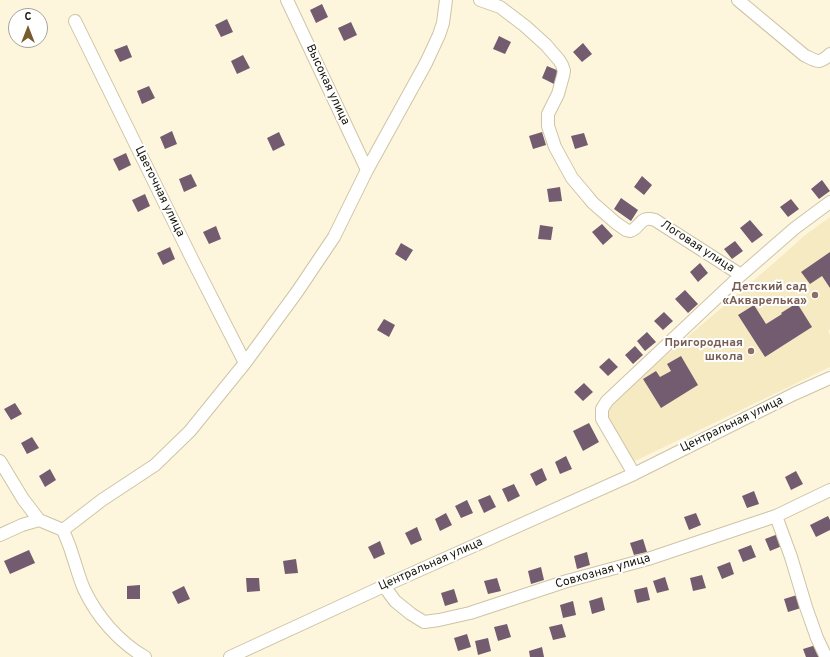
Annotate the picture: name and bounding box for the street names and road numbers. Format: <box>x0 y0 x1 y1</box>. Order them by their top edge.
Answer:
street label: Высокая улица <box>302 42 352 128</box>
street label: Цветочная улица <box>131 144 187 240</box>
street label: Логовая улица <box>657 218 737 276</box>
street label: Центральная улица <box>678 394 786 456</box>
street label: Центральная улица <box>377 536 485 594</box>
street label: Совхозная улица <box>554 552 652 592</box>

